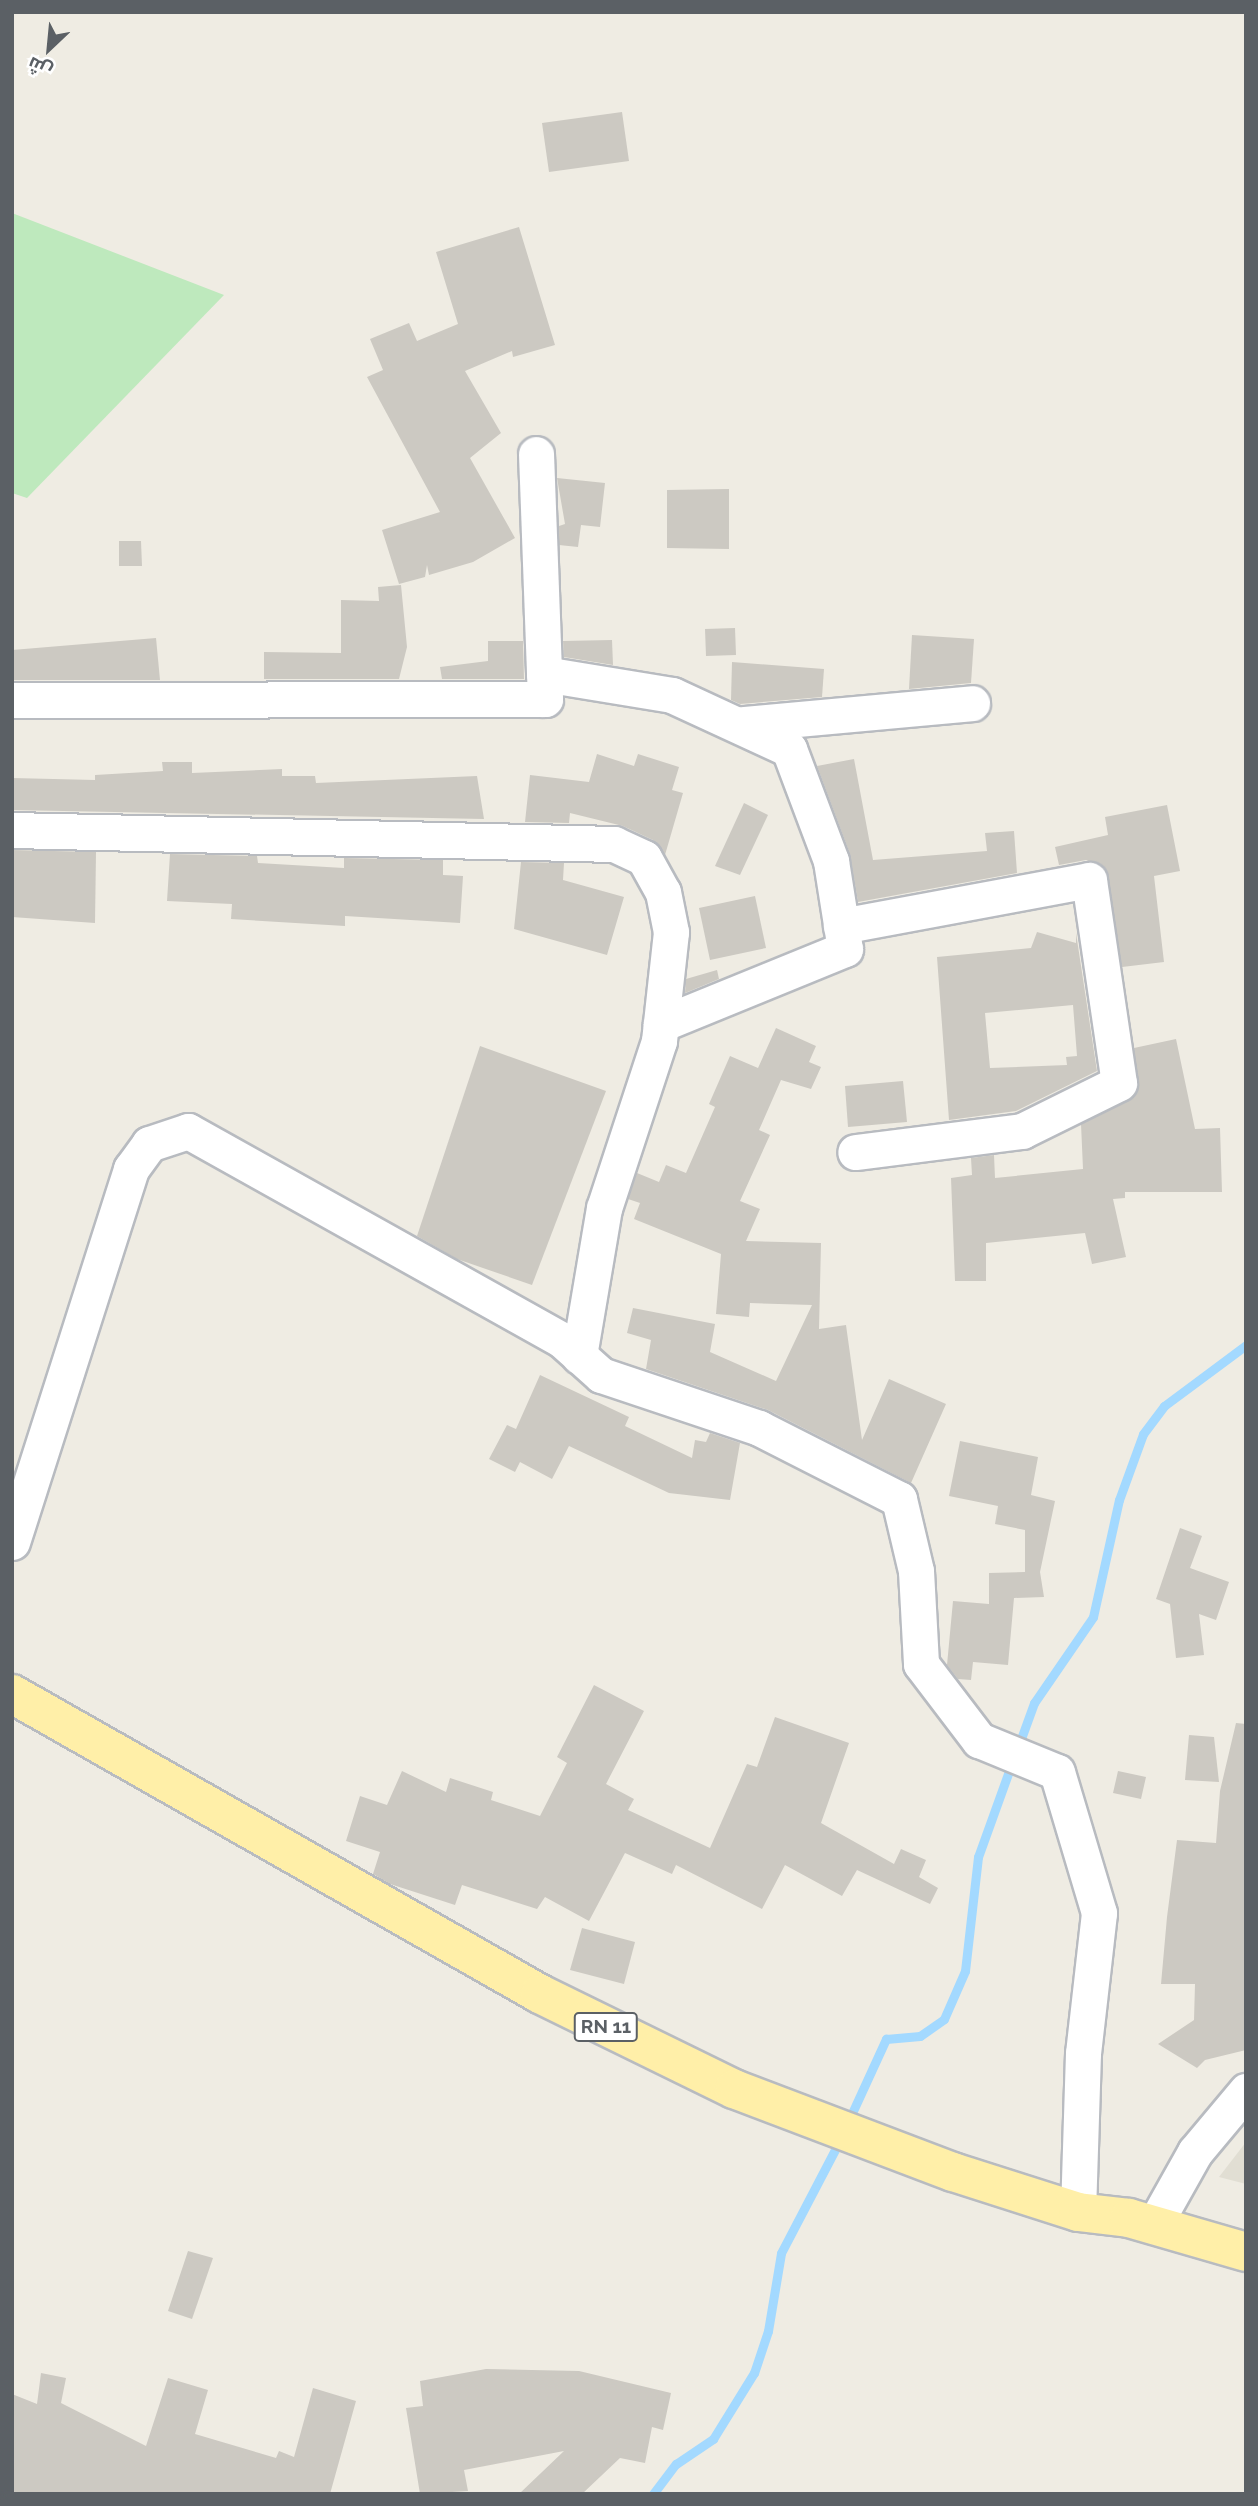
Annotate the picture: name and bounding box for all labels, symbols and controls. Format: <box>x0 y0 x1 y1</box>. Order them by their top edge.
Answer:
north arrow <box>14 14 84 84</box>
text: ش <box>24 53 56 83</box>
road number: RN 11 <box>573 2011 639 2042</box>

